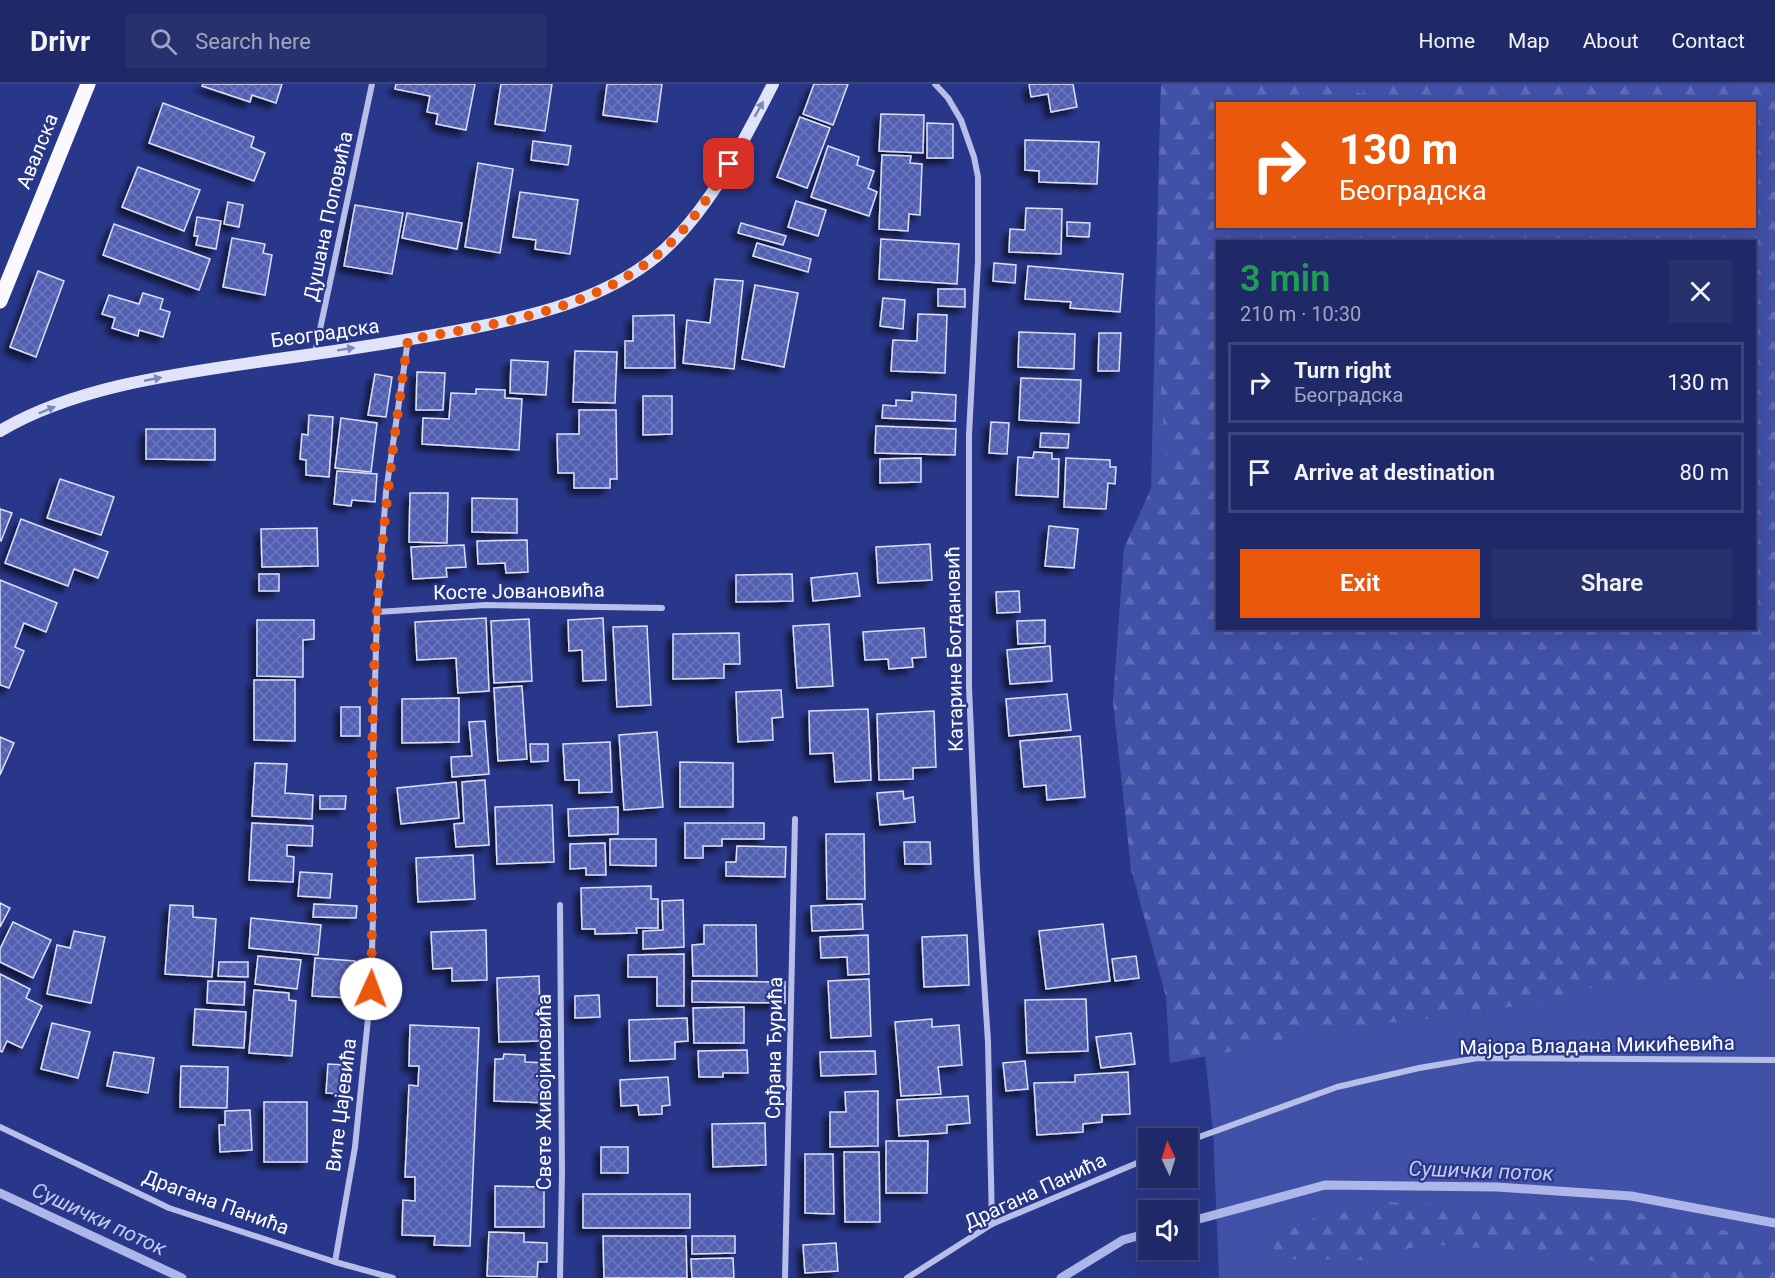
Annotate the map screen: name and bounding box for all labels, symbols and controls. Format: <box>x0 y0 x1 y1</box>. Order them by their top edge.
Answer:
search box <box>126 14 546 68</box>
text: Drivr <box>30 25 90 58</box>
icon: search <box>147 25 180 58</box>
text: Search here <box>195 29 311 54</box>
text: Home <box>1419 29 1475 53</box>
text: Map <box>1508 29 1550 53</box>
text: About <box>1583 29 1639 53</box>
text: Contact <box>1672 29 1745 53</box>
one-way arrow <box>754 100 764 117</box>
street label: Авалска <box>11 110 63 192</box>
text: 130 m <box>1339 125 1458 174</box>
icon: right <box>1240 126 1318 204</box>
street label: Душана Поповића <box>298 129 358 303</box>
pin <box>703 138 754 189</box>
icon: arrive <box>712 147 745 180</box>
text: Београдска <box>1339 175 1487 207</box>
text: 3 min <box>1240 258 1330 300</box>
button: close <box>1669 260 1732 323</box>
text: 210 m · 10:30 <box>1240 302 1361 326</box>
street label: Београдска <box>269 314 381 352</box>
one-way arrow <box>337 345 356 354</box>
text: Turn right <box>1294 358 1391 383</box>
icon: right <box>1243 366 1276 399</box>
text: 130 m <box>1667 370 1729 395</box>
one-way arrow <box>144 374 163 383</box>
text: Београдска <box>1294 383 1403 407</box>
one-way arrow <box>39 405 57 415</box>
icon: arrive <box>1243 456 1276 489</box>
text: Arrive at destination <box>1294 460 1495 485</box>
text: 80 m <box>1680 460 1729 485</box>
street label: Катарине Богдановић <box>940 546 968 752</box>
button: Exit <box>1240 549 1480 618</box>
button: Share <box>1492 549 1732 618</box>
street label: Косте Јовановића <box>433 578 605 604</box>
position arrow <box>339 957 403 1021</box>
street label: Срђана Ђурића <box>761 977 787 1119</box>
street label: Свете Живојиновића <box>532 994 556 1190</box>
street label: Мајора Владана Микићевића <box>1459 1031 1735 1059</box>
street label: Вите Џајевића <box>321 1037 361 1173</box>
north arrow <box>1138 1128 1198 1188</box>
map controls <box>1138 1128 1198 1260</box>
street label: Драгана Панића <box>960 1148 1110 1234</box>
water label: Сушички поток <box>1408 1156 1555 1186</box>
street label: Драгана Панића <box>139 1164 293 1240</box>
water label: Сушички поток <box>28 1177 171 1261</box>
button: sound <box>1138 1200 1198 1260</box>

